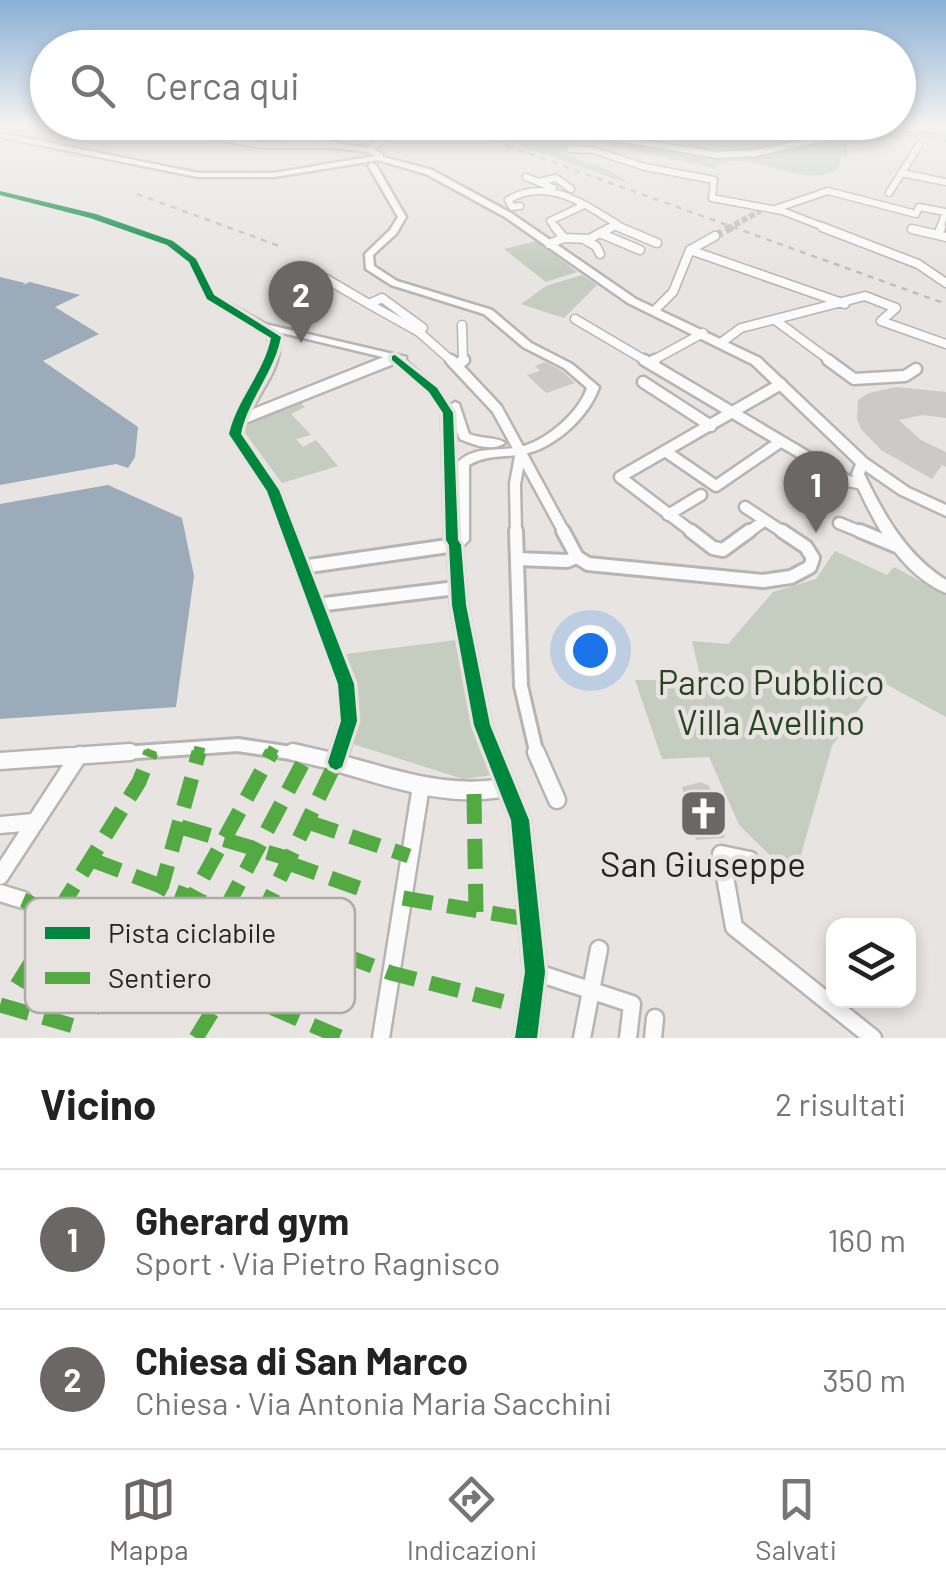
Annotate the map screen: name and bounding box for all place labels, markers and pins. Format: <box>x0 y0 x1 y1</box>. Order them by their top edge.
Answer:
pin: 2 <box>268 260 334 343</box>
pin: 1 <box>784 450 848 533</box>
church icon: San Giuseppe <box>677 787 729 839</box>
place label: San Giuseppe <box>600 842 806 884</box>

